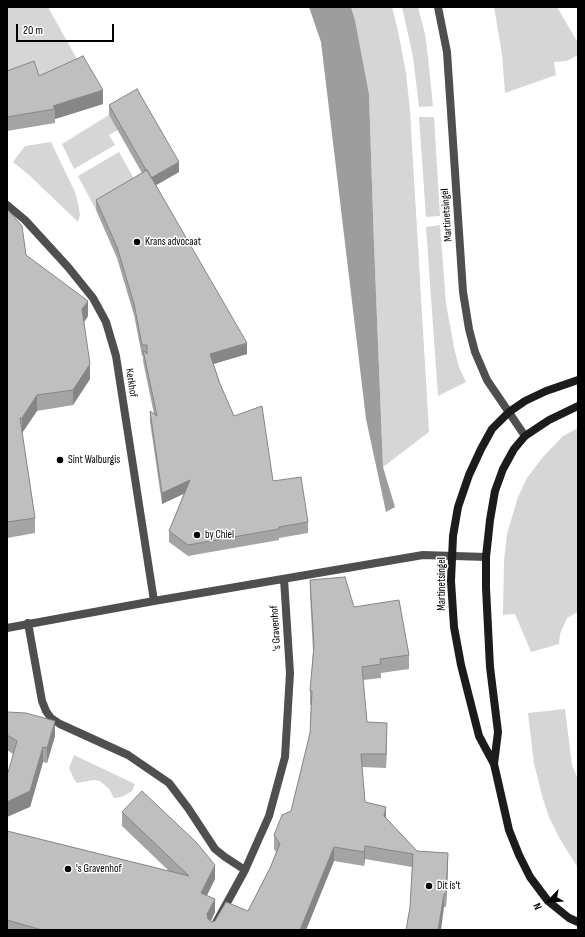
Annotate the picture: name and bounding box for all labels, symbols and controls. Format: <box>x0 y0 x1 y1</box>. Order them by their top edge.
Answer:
scale bar <box>18 16 116 42</box>
text: 20 m <box>23 23 43 38</box>
street label: Martinetsingel <box>439 188 455 242</box>
place label: Krans advocaat <box>145 235 201 249</box>
marker: Krans advocaat <box>132 237 142 247</box>
street label: Kerkhof <box>122 368 140 398</box>
place label: Sint Walburgis <box>68 453 120 467</box>
marker: Sint Walburgis <box>55 455 65 465</box>
place label: by Chiel <box>205 528 234 542</box>
marker: by Chiel <box>192 530 202 540</box>
street label: Martinetsingel <box>435 557 449 611</box>
street label: 's Gravenhof <box>268 605 284 651</box>
place label: 's Gravenhof <box>76 862 122 876</box>
marker: 's Gravenhof <box>63 864 73 874</box>
place label: Dit is't <box>437 879 461 893</box>
marker: Dit is't <box>424 881 434 891</box>
north arrow <box>529 881 569 921</box>
text: N <box>531 901 545 912</box>

